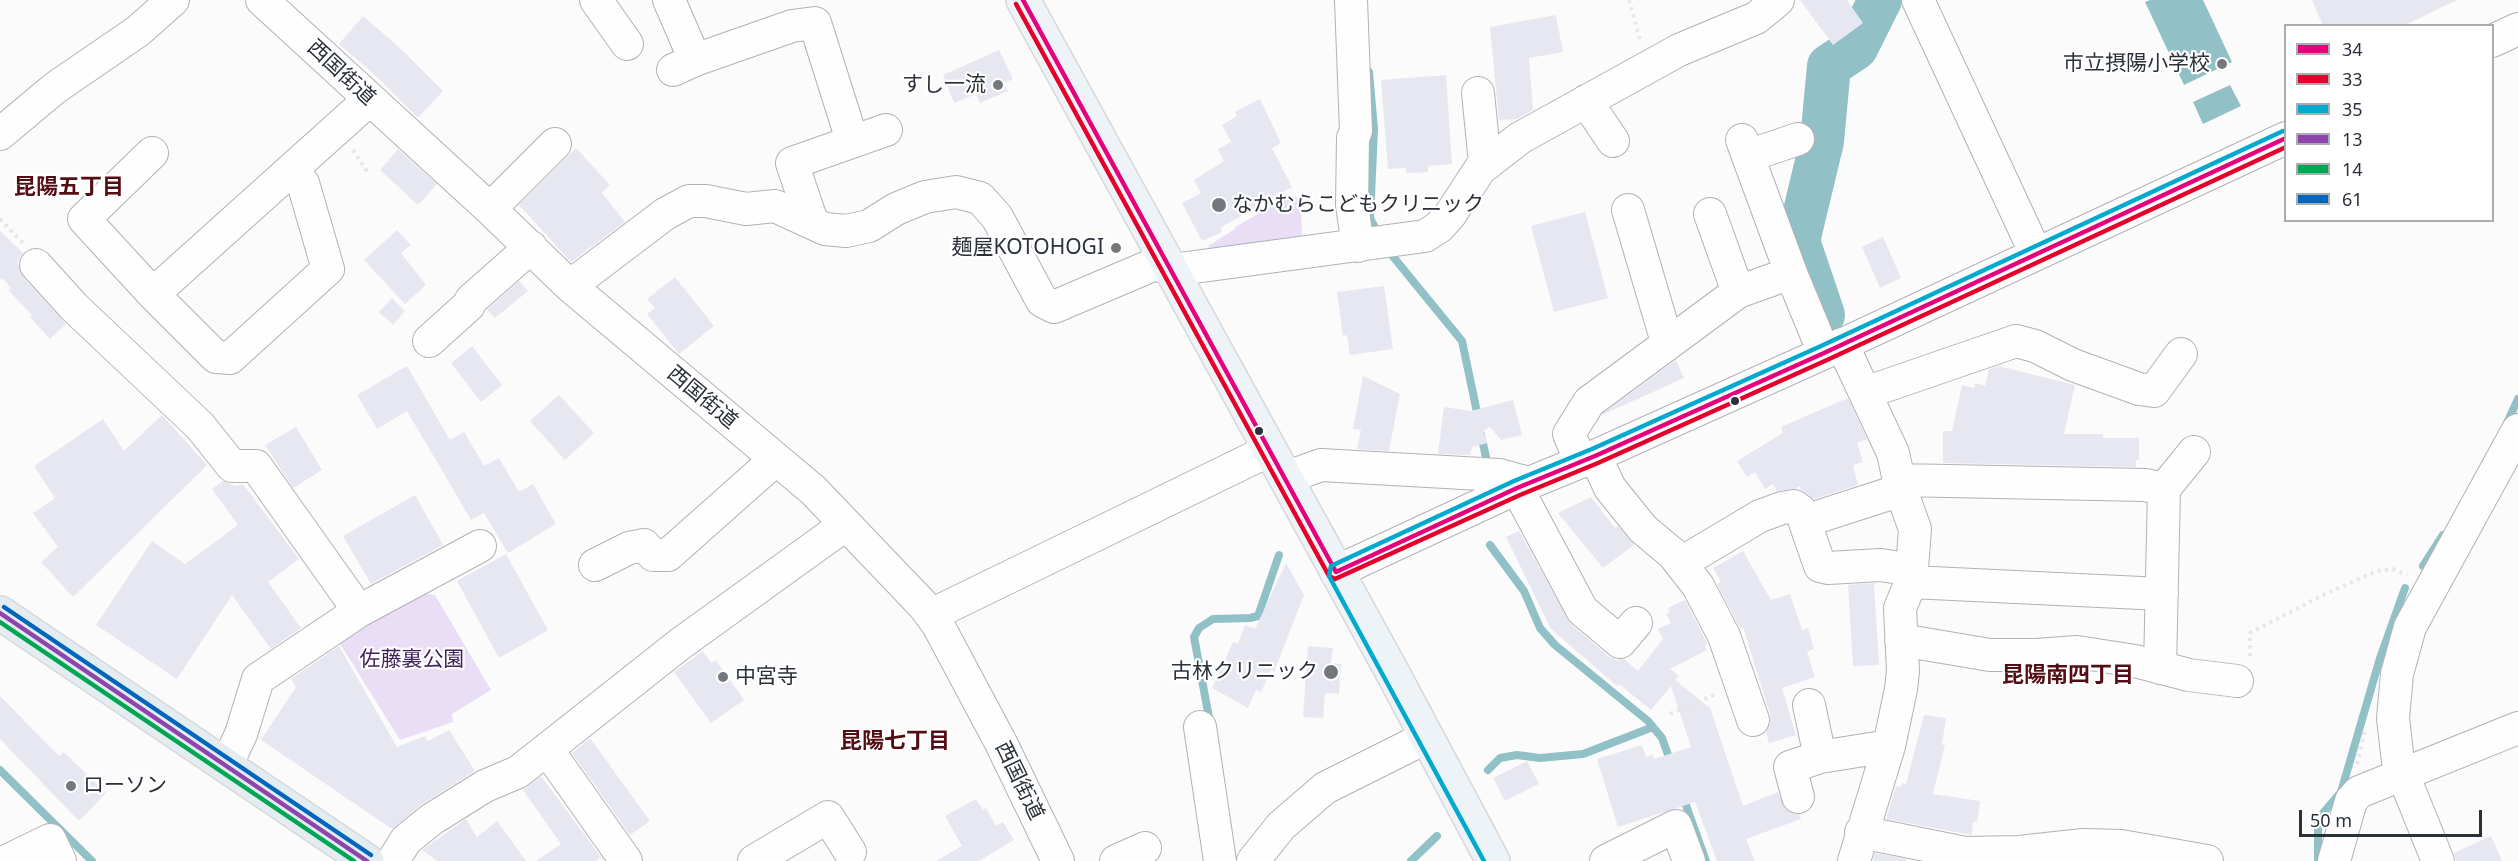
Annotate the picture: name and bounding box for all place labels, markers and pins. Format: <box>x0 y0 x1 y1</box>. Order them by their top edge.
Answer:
place label: 市立摂陽小学校 <box>2063 51 2210 77</box>
marker: 市立摂陽小学校 <box>2215 57 2229 71</box>
place label: すし一流 <box>902 72 986 98</box>
marker: すし一流 <box>991 78 1005 92</box>
place label: なかむらこどもクリニック <box>1232 192 1484 218</box>
marker: なかむらこどもクリニック <box>1210 196 1228 214</box>
place label: 麺屋KOTOHOGI <box>952 235 1104 261</box>
marker: 麺屋KOTOHOGI <box>1109 241 1123 255</box>
unlabelled marker <box>1729 395 1741 407</box>
unlabelled marker <box>1253 425 1265 437</box>
place label: 古林クリニック <box>1171 659 1318 685</box>
marker: 古林クリニック <box>1322 663 1340 681</box>
place label: 中宮寺 <box>735 664 798 690</box>
marker: 中宮寺 <box>716 670 730 684</box>
place label: ローソン <box>83 773 167 799</box>
marker: ローソン <box>64 779 78 793</box>

